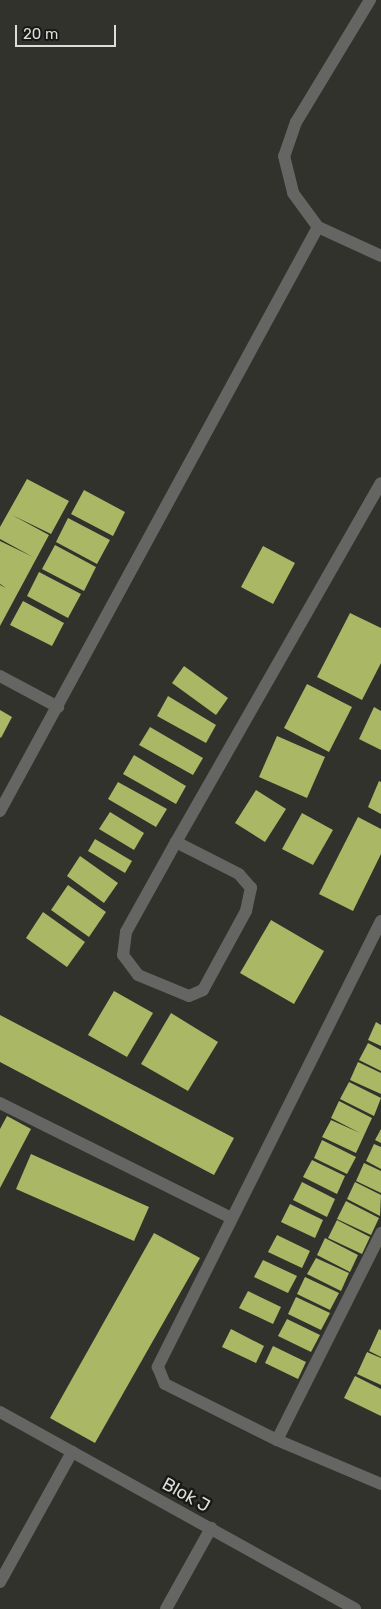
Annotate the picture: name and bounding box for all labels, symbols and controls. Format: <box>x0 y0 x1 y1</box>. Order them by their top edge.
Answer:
scale bar <box>18 15 119 47</box>
text: 20 m <box>23 25 58 43</box>
street label: Blok J <box>158 1473 214 1517</box>

